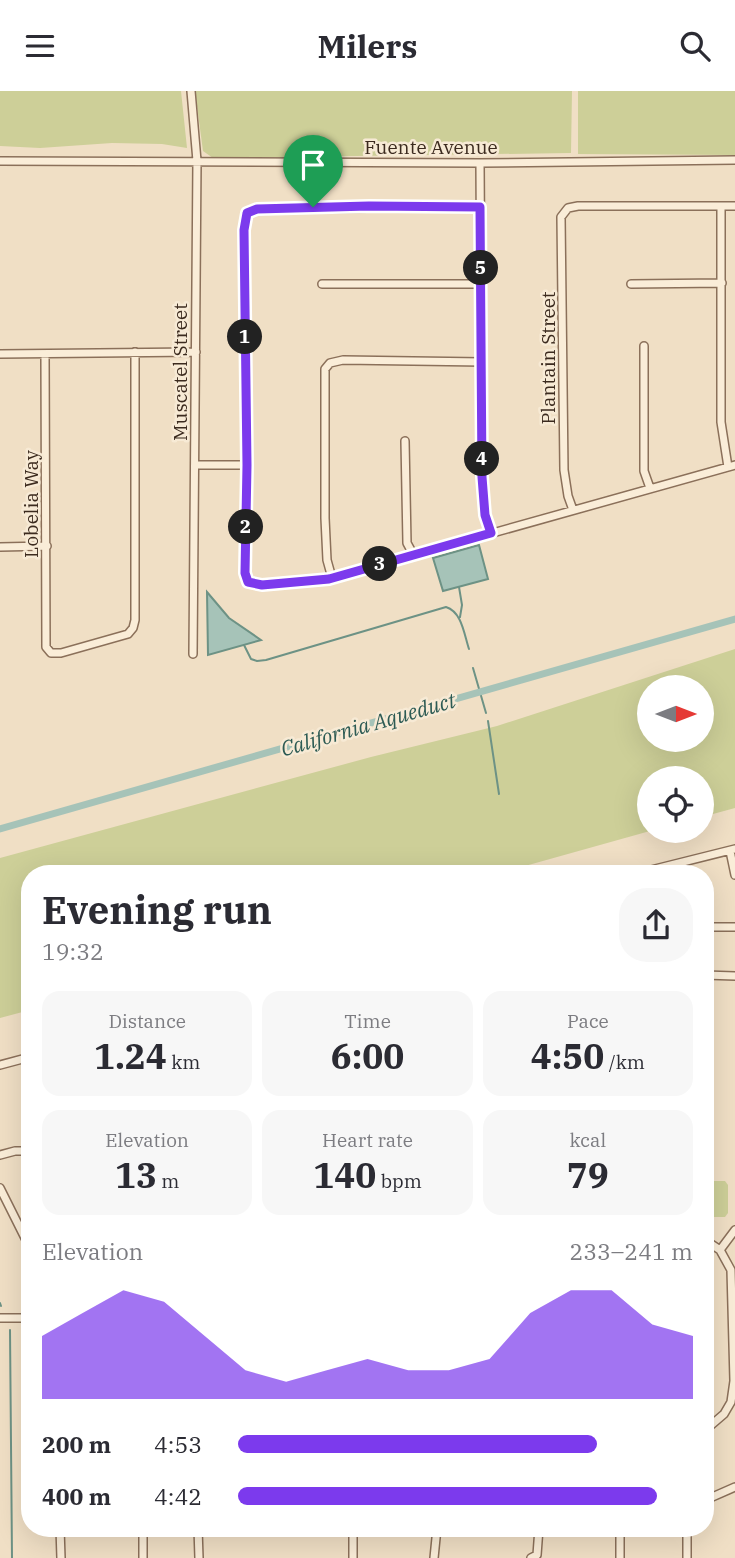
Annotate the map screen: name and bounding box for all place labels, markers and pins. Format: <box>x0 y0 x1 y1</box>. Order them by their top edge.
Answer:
pin <box>283 135 343 207</box>
pin: 5 <box>463 251 498 285</box>
pin: 1 <box>228 320 262 355</box>
pin: 4 <box>464 441 500 477</box>
pin: 2 <box>229 509 264 544</box>
pin: 3 <box>362 547 398 581</box>

